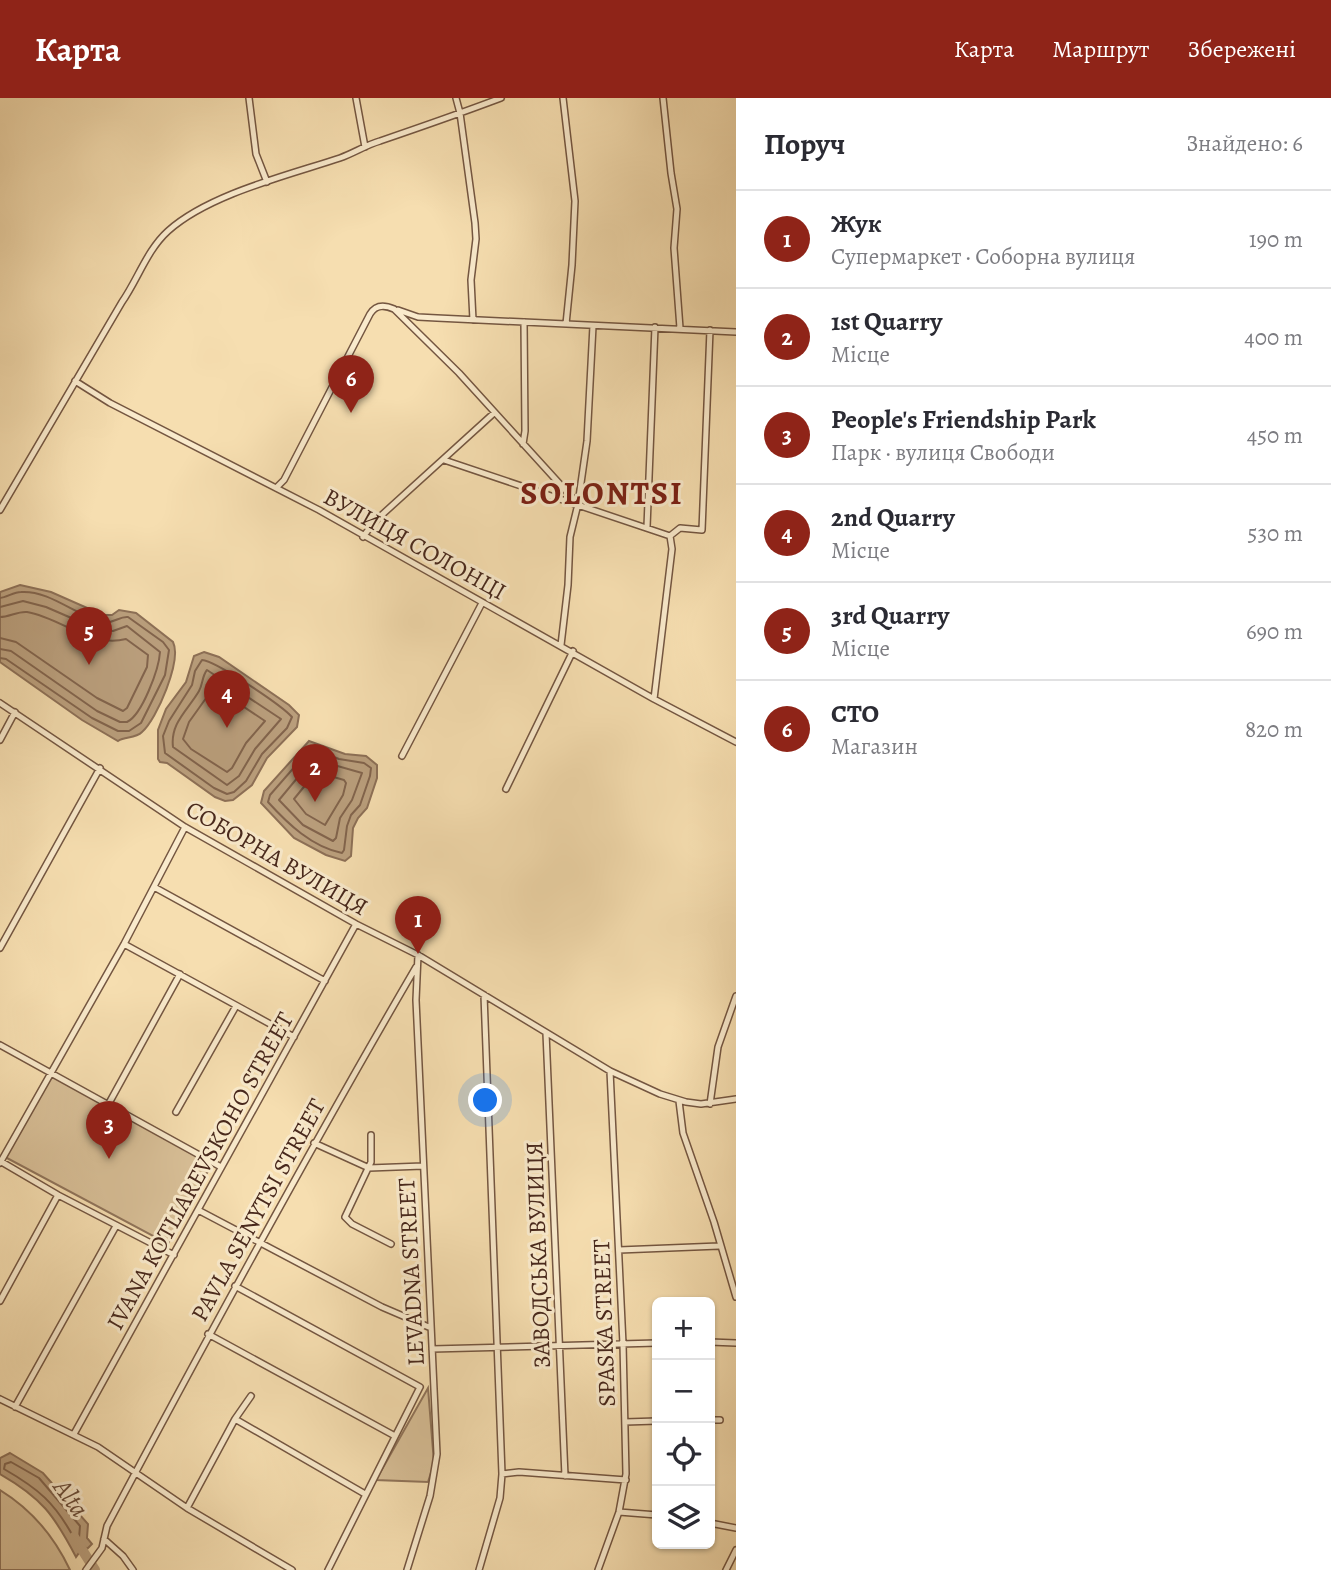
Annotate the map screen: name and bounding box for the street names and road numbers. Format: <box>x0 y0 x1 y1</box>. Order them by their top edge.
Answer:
street label: ВУЛИЦЯ СОЛОНЦІ <box>318 481 512 607</box>
street label: СОБОРНА ВУЛИЦЯ <box>180 793 374 923</box>
street label: IVANA KOTLIAREVSKOHO STREET <box>99 1006 301 1336</box>
street label: PAVLA SENYTSI STREET <box>183 1093 333 1327</box>
street label: ЗАВОДСЬКА ВУЛИЦЯ <box>518 1141 558 1369</box>
street label: LEVADNA STREET <box>390 1177 432 1367</box>
street label: SPASKA STREET <box>585 1239 623 1407</box>

